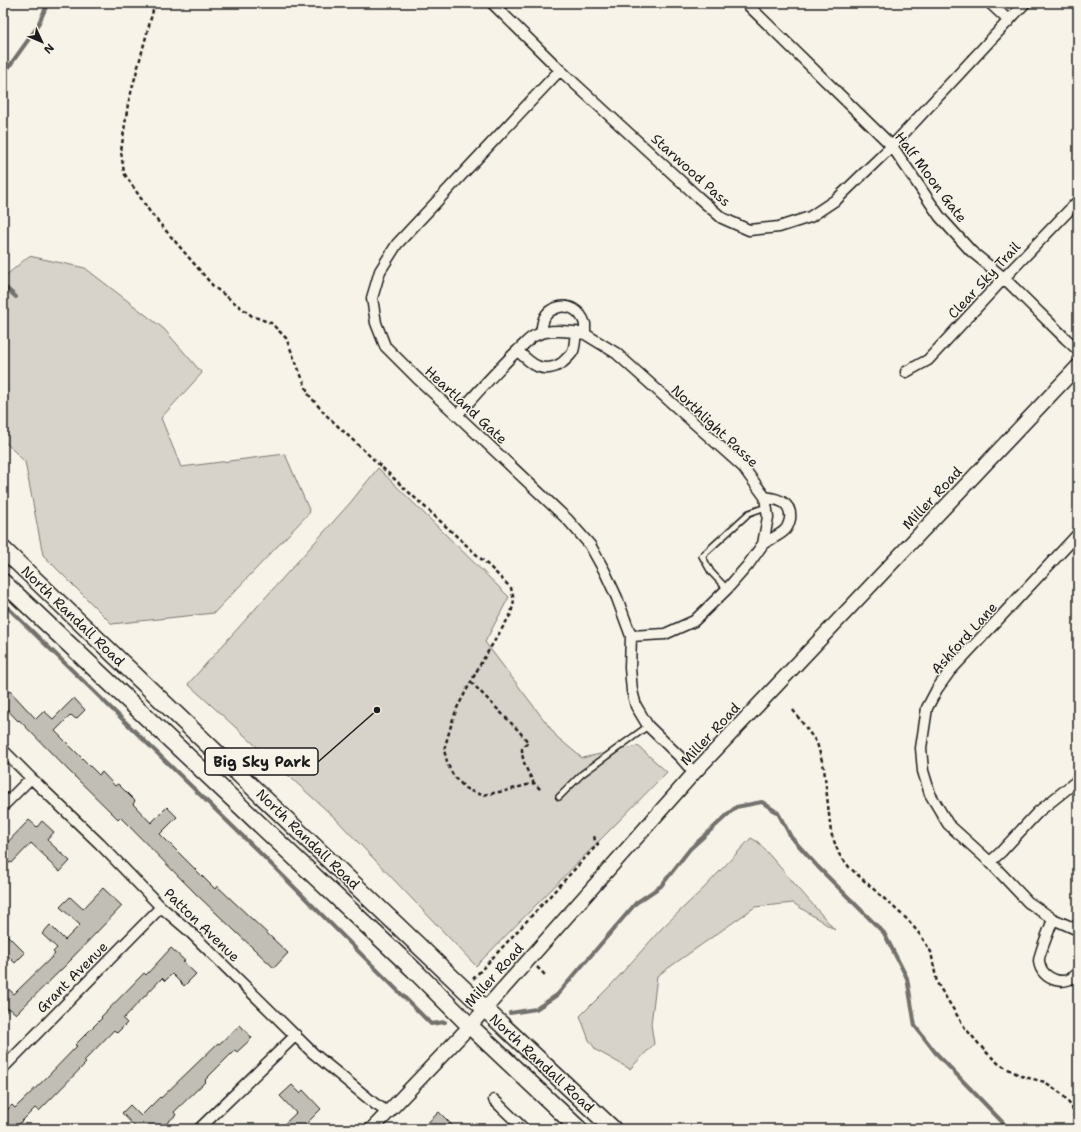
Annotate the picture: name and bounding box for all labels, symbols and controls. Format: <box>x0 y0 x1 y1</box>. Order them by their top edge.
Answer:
north arrow <box>22 22 62 62</box>
text: N <box>40 40 57 57</box>
street label: Half Moon Gate <box>891 128 971 226</box>
street label: Starwood Pass <box>648 130 735 210</box>
street label: Clear Sky Trail <box>944 237 1025 322</box>
street label: Heartland Gate <box>421 362 511 448</box>
street label: Northlight Passe <box>668 381 762 471</box>
street label: Miller Road <box>898 463 966 533</box>
street label: North Randall Road <box>17 562 129 670</box>
street label: Ashford Lane <box>927 598 1001 678</box>
street label: Miller Road <box>676 699 744 769</box>
callout: Big Sky Park <box>205 748 318 775</box>
text: Big Sky Park <box>213 752 311 772</box>
street label: North Randall Road <box>252 785 364 893</box>
street label: Patton Avenue <box>160 884 244 966</box>
street label: Grant Avenue <box>33 937 112 1016</box>
street label: Miller Road <box>461 939 527 1011</box>
street label: North Randall Road <box>486 1010 598 1116</box>

